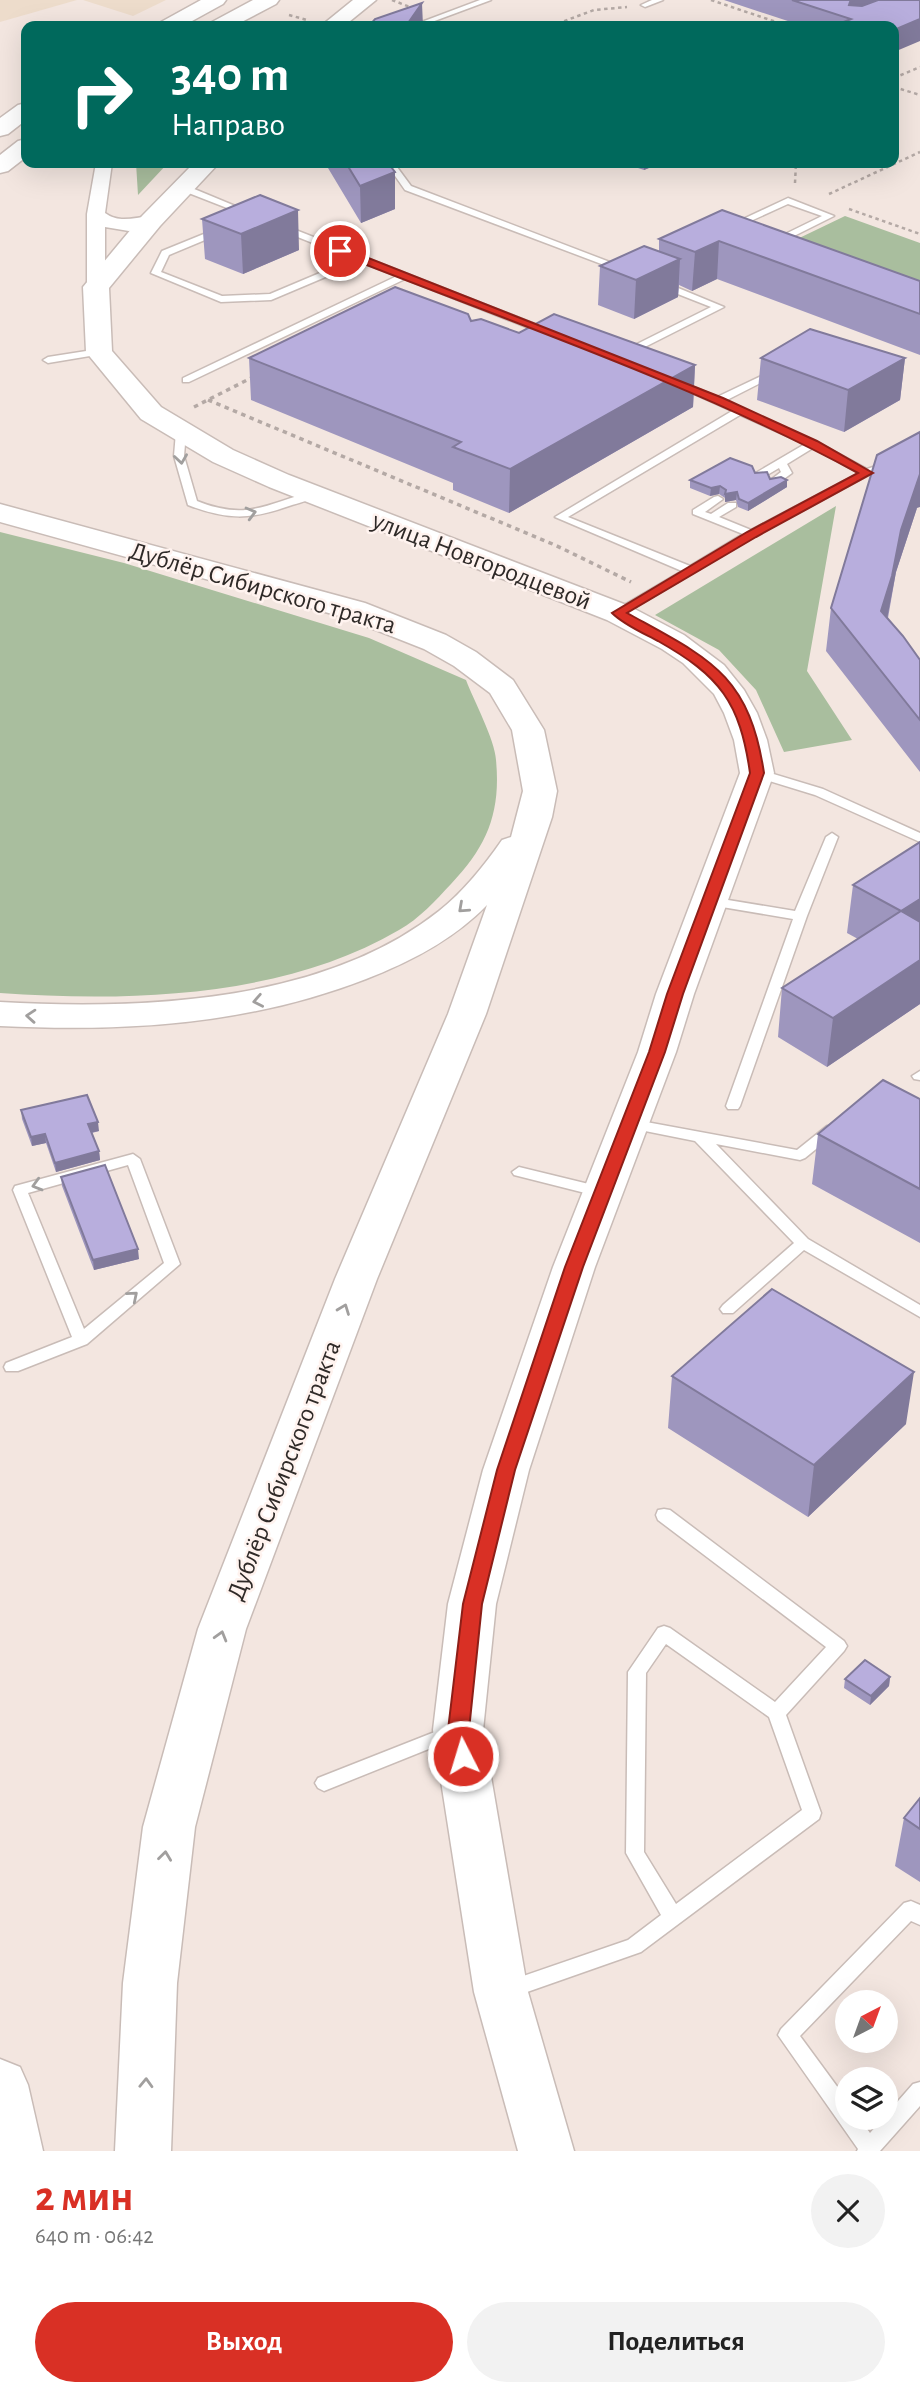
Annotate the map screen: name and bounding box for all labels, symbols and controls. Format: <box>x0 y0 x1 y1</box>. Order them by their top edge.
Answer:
icon: right <box>56 49 147 140</box>
text: 340 m <box>171 51 289 100</box>
text: Направо <box>171 109 285 141</box>
pin <box>310 221 370 281</box>
icon: arrive <box>321 232 359 270</box>
one-way arrow <box>174 453 189 465</box>
one-way arrow <box>245 507 257 521</box>
street label: улица Новгородцевой <box>368 507 595 615</box>
street label: Дублёр Сибирского тракта <box>127 537 399 638</box>
one-way arrow <box>458 900 471 912</box>
one-way arrow <box>252 992 264 1007</box>
one-way arrow <box>26 1009 37 1024</box>
one-way arrow <box>31 1177 43 1192</box>
one-way arrow <box>125 1292 138 1304</box>
one-way arrow <box>336 1303 350 1315</box>
street label: Дублёр Сибирского тракта <box>222 1337 346 1604</box>
one-way arrow <box>212 1630 227 1642</box>
position arrow <box>426 1719 500 1793</box>
one-way arrow <box>158 1851 173 1862</box>
north arrow <box>835 1990 898 2053</box>
map controls <box>835 1990 898 2130</box>
button: layers <box>835 2067 898 2130</box>
one-way arrow <box>138 2077 153 2088</box>
button: close <box>811 2174 885 2248</box>
text: 2 мин <box>35 2176 133 2218</box>
text: 640 m · 06:42 <box>35 2225 154 2248</box>
button: Выход <box>35 2302 453 2382</box>
button: Поделиться <box>467 2302 885 2382</box>

